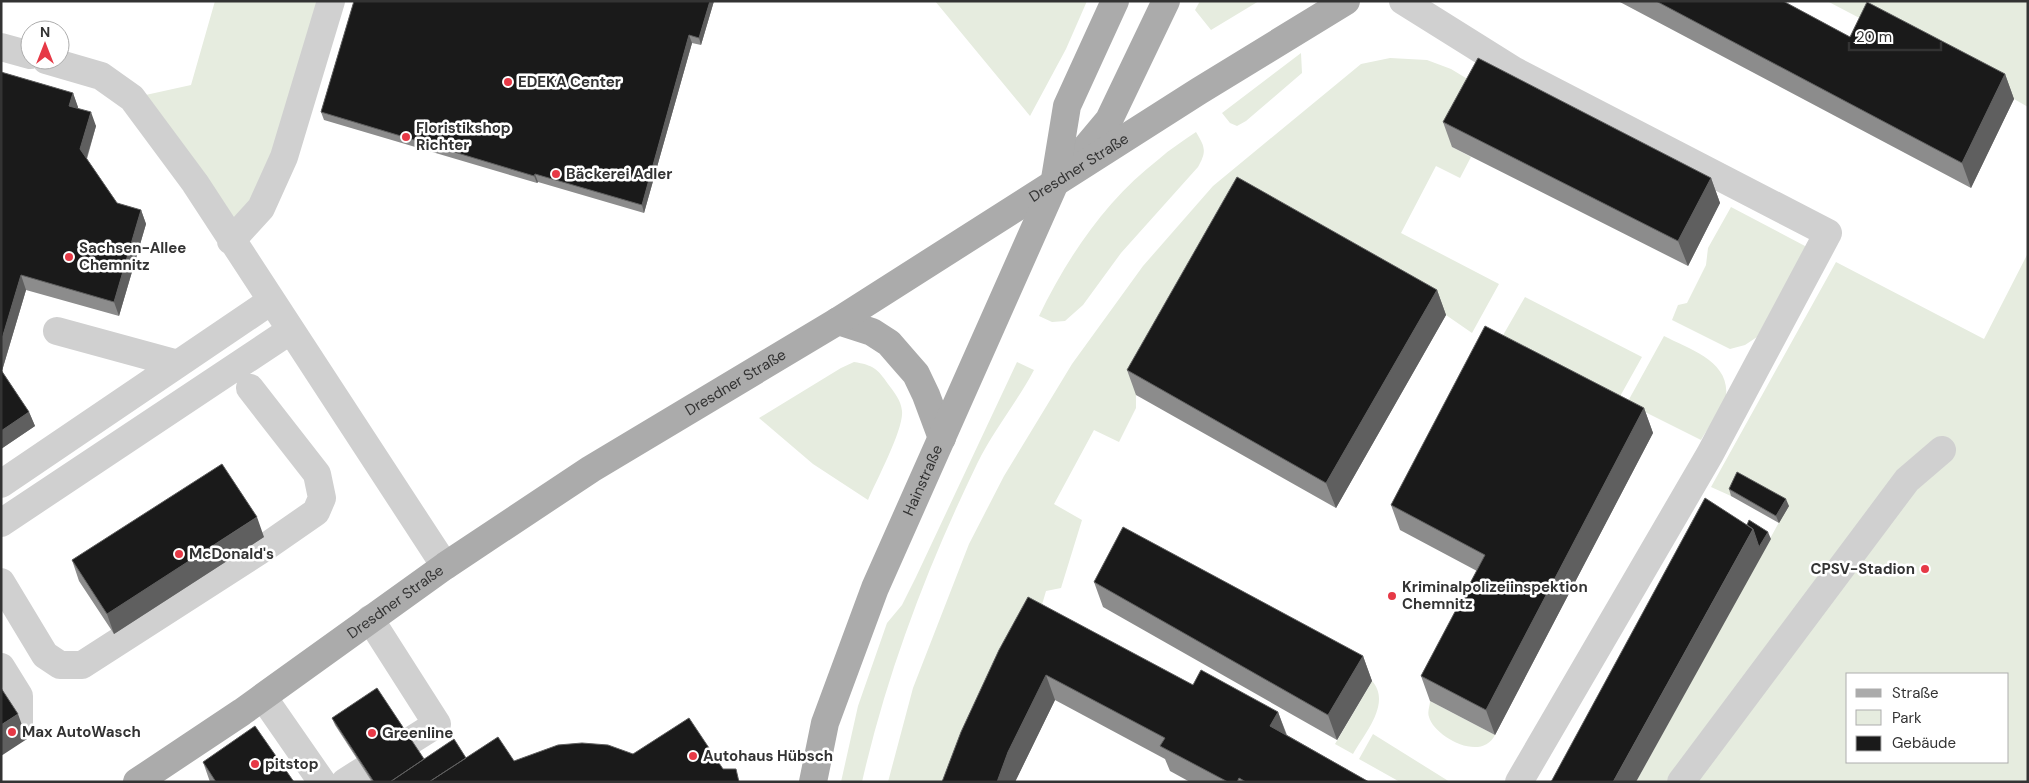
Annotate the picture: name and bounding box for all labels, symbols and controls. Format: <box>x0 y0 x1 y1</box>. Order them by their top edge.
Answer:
north arrow <box>20 20 70 70</box>
scale bar <box>1849 20 1942 52</box>
text: N <box>40 23 50 41</box>
text: 20 m <box>1856 27 1892 47</box>
place label: EDEKA Center <box>518 72 621 92</box>
marker: EDEKA Center <box>502 76 514 88</box>
place label: Floristikshop Richter <box>416 118 511 155</box>
street label: Dresdner Straße <box>1025 128 1132 207</box>
marker: Floristikshop Richter <box>400 131 412 143</box>
place label: Bäckerei Adler <box>566 164 673 184</box>
marker: Bäckerei Adler <box>550 168 562 180</box>
place label: Sachsen-Allee Chemnitz <box>79 238 186 275</box>
marker: Sachsen-Allee Chemnitz <box>63 251 75 263</box>
street label: Dresdner Straße <box>681 344 790 420</box>
street label: Hainstraße <box>898 442 947 519</box>
place label: McDonald's <box>189 544 274 564</box>
marker: McDonald's <box>173 548 185 560</box>
place label: CPSV-Stadion <box>1811 559 1915 579</box>
street label: Dresdner Straße <box>343 560 448 643</box>
marker: CPSV-Stadion <box>1919 563 1931 575</box>
place label: Kriminalpolizeiinspektion Chemnitz <box>1402 577 1588 614</box>
marker: Kriminalpolizeiinspektion Chemnitz <box>1386 590 1398 602</box>
legend <box>1846 673 2009 763</box>
text: Straße <box>1892 683 1939 703</box>
text: Park <box>1892 708 1922 728</box>
place label: Max AutoWasch <box>22 722 141 742</box>
place label: Greenline <box>382 723 453 743</box>
marker: Max AutoWasch <box>6 726 18 738</box>
marker: Greenline <box>366 727 378 739</box>
text: Gebäude <box>1892 733 1956 753</box>
place label: Autohaus Hübsch <box>703 746 833 766</box>
marker: Autohaus Hübsch <box>687 750 699 762</box>
place label: pitstop <box>265 754 319 774</box>
marker: pitstop <box>249 758 261 770</box>

